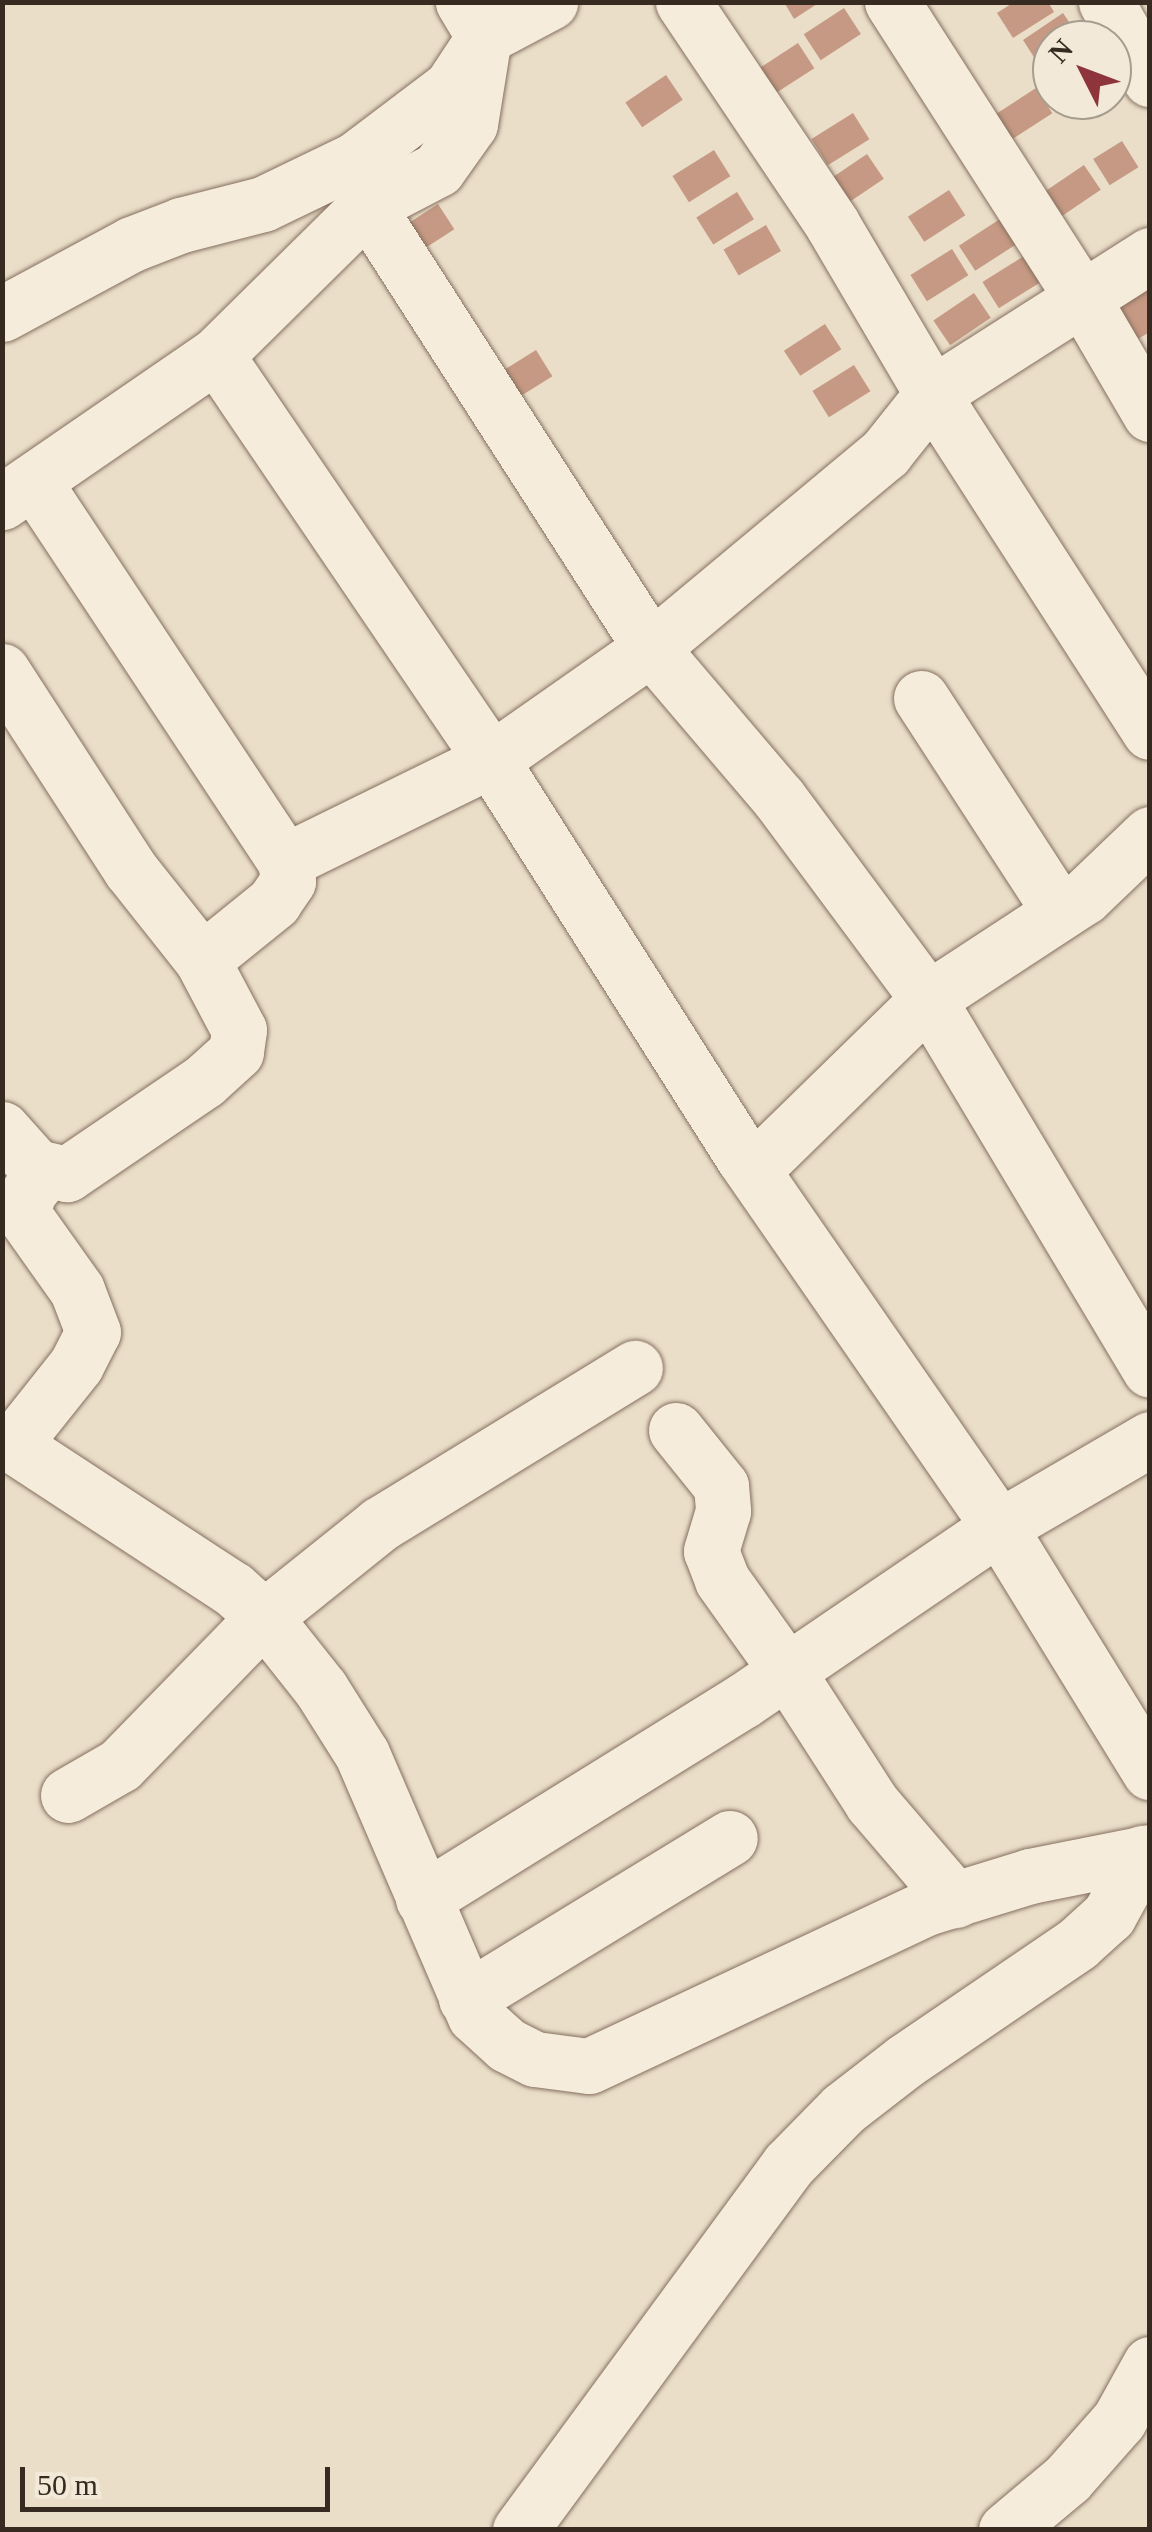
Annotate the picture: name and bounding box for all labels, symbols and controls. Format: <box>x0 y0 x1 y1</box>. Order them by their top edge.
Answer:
north arrow <box>1032 20 1132 120</box>
text: N <box>1043 33 1079 69</box>
scale bar <box>25 2447 335 2509</box>
text: 50 m <box>37 2468 98 2501</box>

